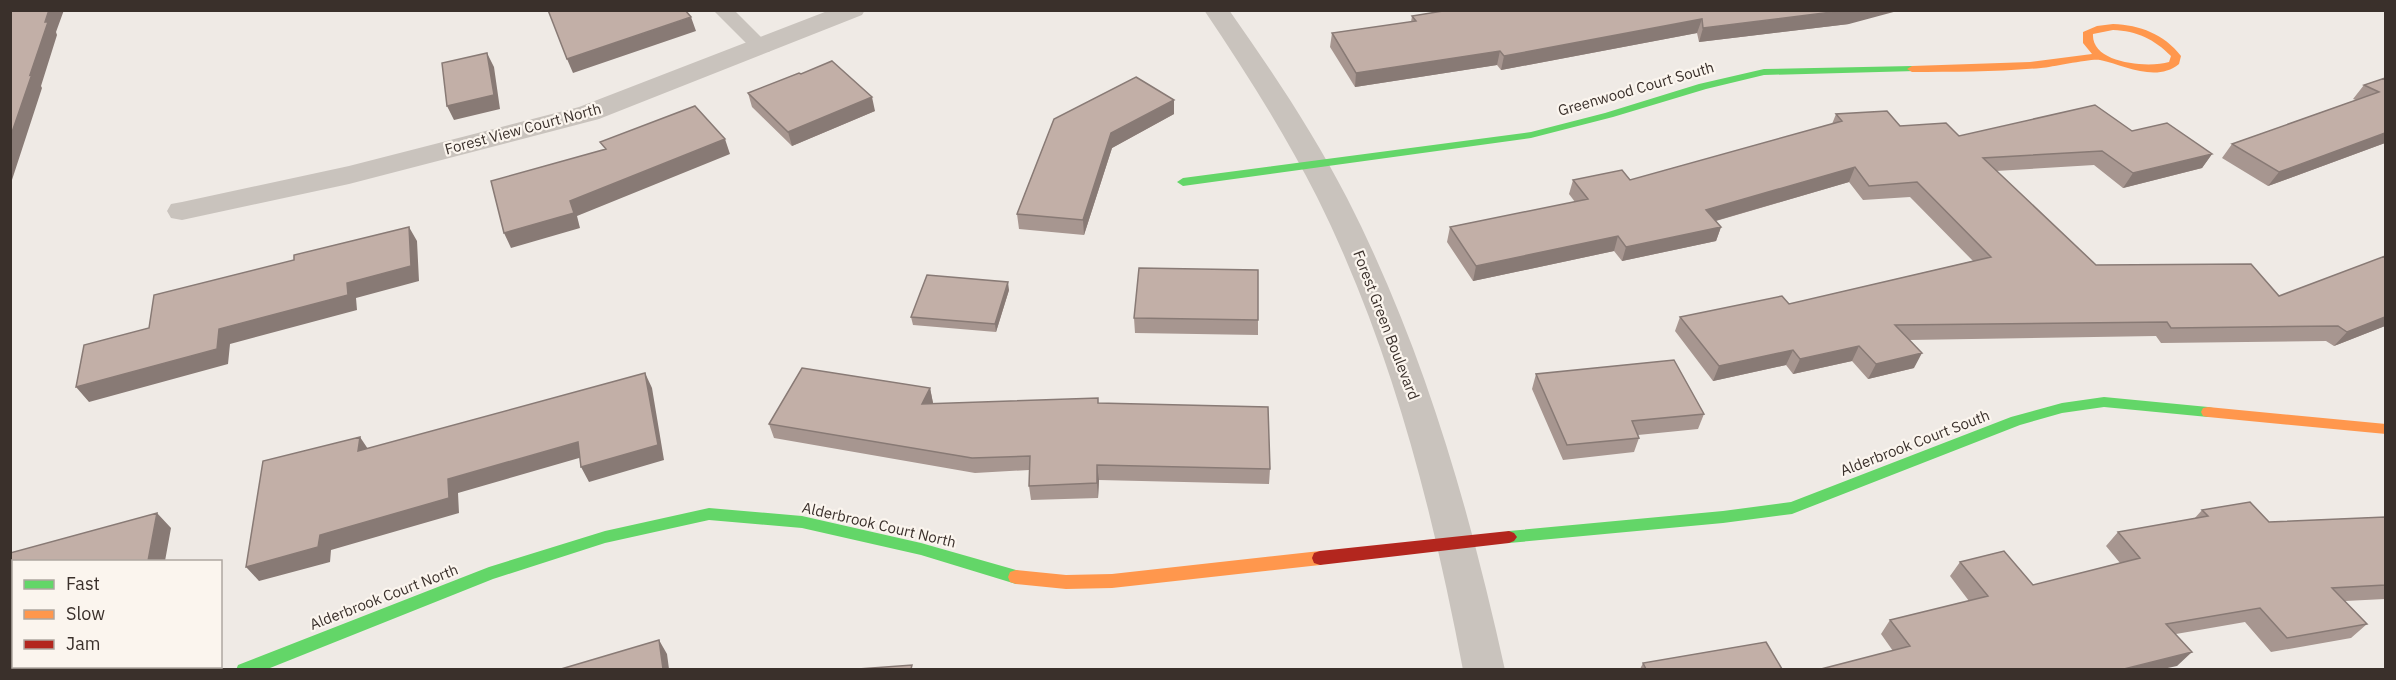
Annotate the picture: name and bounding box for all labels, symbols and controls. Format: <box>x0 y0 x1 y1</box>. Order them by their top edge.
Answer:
street label: Greenwood Court South <box>1556 57 1716 120</box>
street label: Forest View Court North <box>443 98 603 159</box>
street label: Forest Green Boulevard <box>1349 247 1424 402</box>
street label: Alderbrook Court South <box>1837 405 1992 480</box>
street label: Alderbrook Court North <box>800 498 958 551</box>
street label: Alderbrook Court North <box>307 559 461 634</box>
legend <box>12 560 222 668</box>
text: Fast <box>66 572 100 595</box>
text: Slow <box>66 602 105 625</box>
text: Jam <box>66 632 101 655</box>

